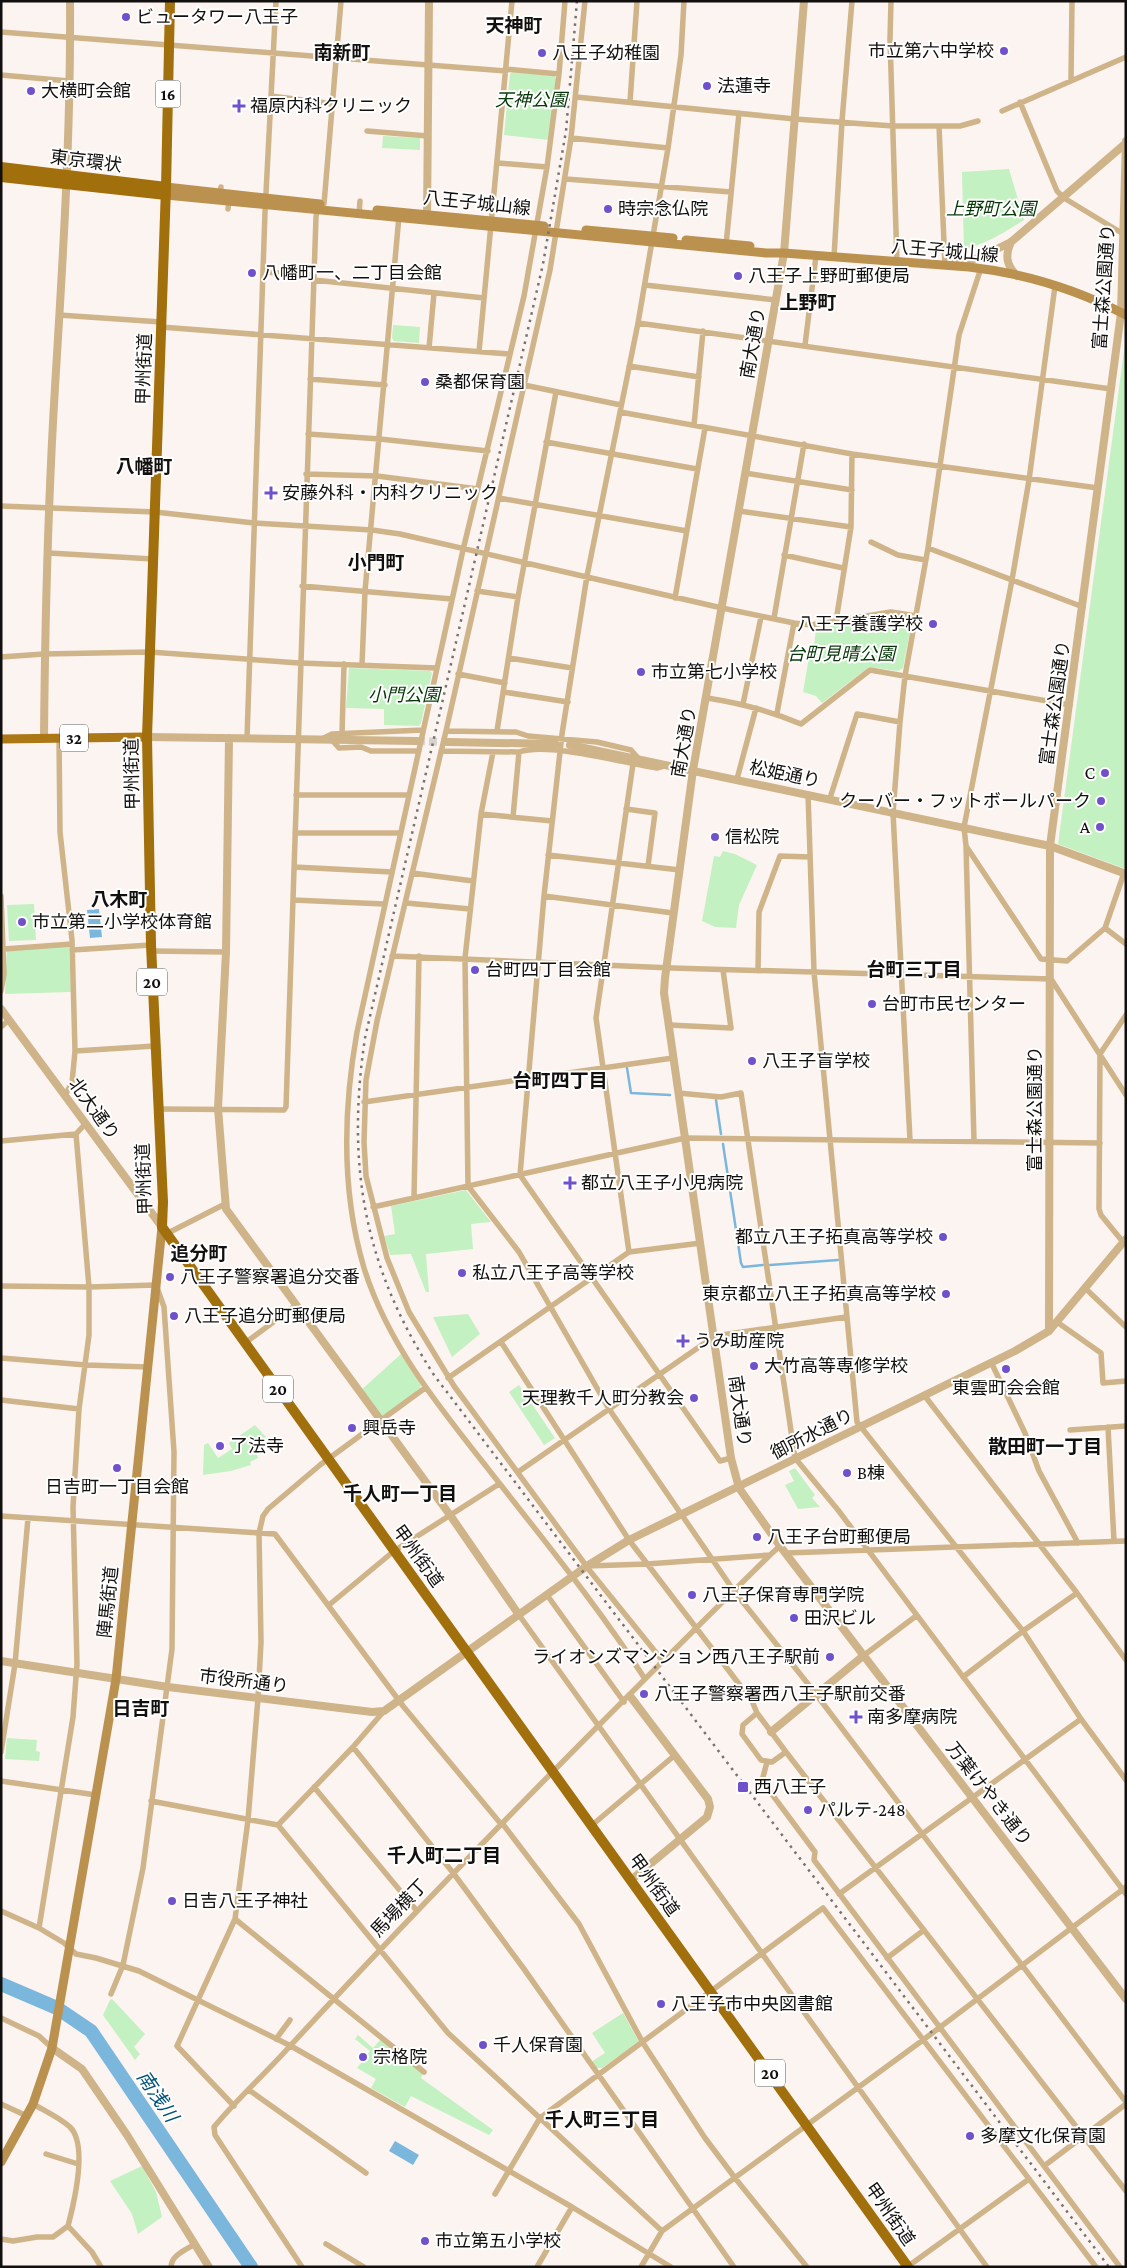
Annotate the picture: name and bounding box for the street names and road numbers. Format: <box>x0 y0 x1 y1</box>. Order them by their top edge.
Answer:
road number: 16 <box>156 80 180 108</box>
street label: 東京環状 <box>49 147 123 175</box>
street label: 八王子城山線 <box>422 187 532 219</box>
street label: 富士森公園通り <box>1090 223 1118 351</box>
street label: 八王子城山線 <box>890 236 1000 266</box>
street label: 南大通り <box>737 306 769 380</box>
street label: 甲州街道 <box>133 333 155 405</box>
street label: 富士森公園通り <box>1036 639 1074 767</box>
street label: 南大通り <box>668 705 700 779</box>
road number: 32 <box>60 724 88 751</box>
street label: 甲州街道 <box>121 738 143 810</box>
street label: 松姫通り <box>748 757 822 791</box>
road number: 20 <box>137 969 167 996</box>
street label: 富士森公園通り <box>1025 1046 1045 1172</box>
street label: 北大通り <box>65 1074 123 1144</box>
street label: 甲州街道 <box>133 1143 155 1215</box>
street label: 南大通り <box>725 1374 755 1448</box>
road number: 20 <box>263 1376 293 1402</box>
street label: 御所水通り <box>767 1405 857 1463</box>
street label: 甲州街道 <box>389 1521 447 1591</box>
street label: 陣馬街道 <box>94 1565 122 1639</box>
street label: 市役所通り <box>198 1666 290 1696</box>
street label: 万葉けやき通り <box>942 1738 1036 1850</box>
street label: 甲州街道 <box>625 1850 683 1920</box>
street label: 馬場横丁 <box>367 1875 431 1941</box>
road number: 20 <box>755 2060 785 2086</box>
street label: 甲州街道 <box>861 2179 919 2249</box>

